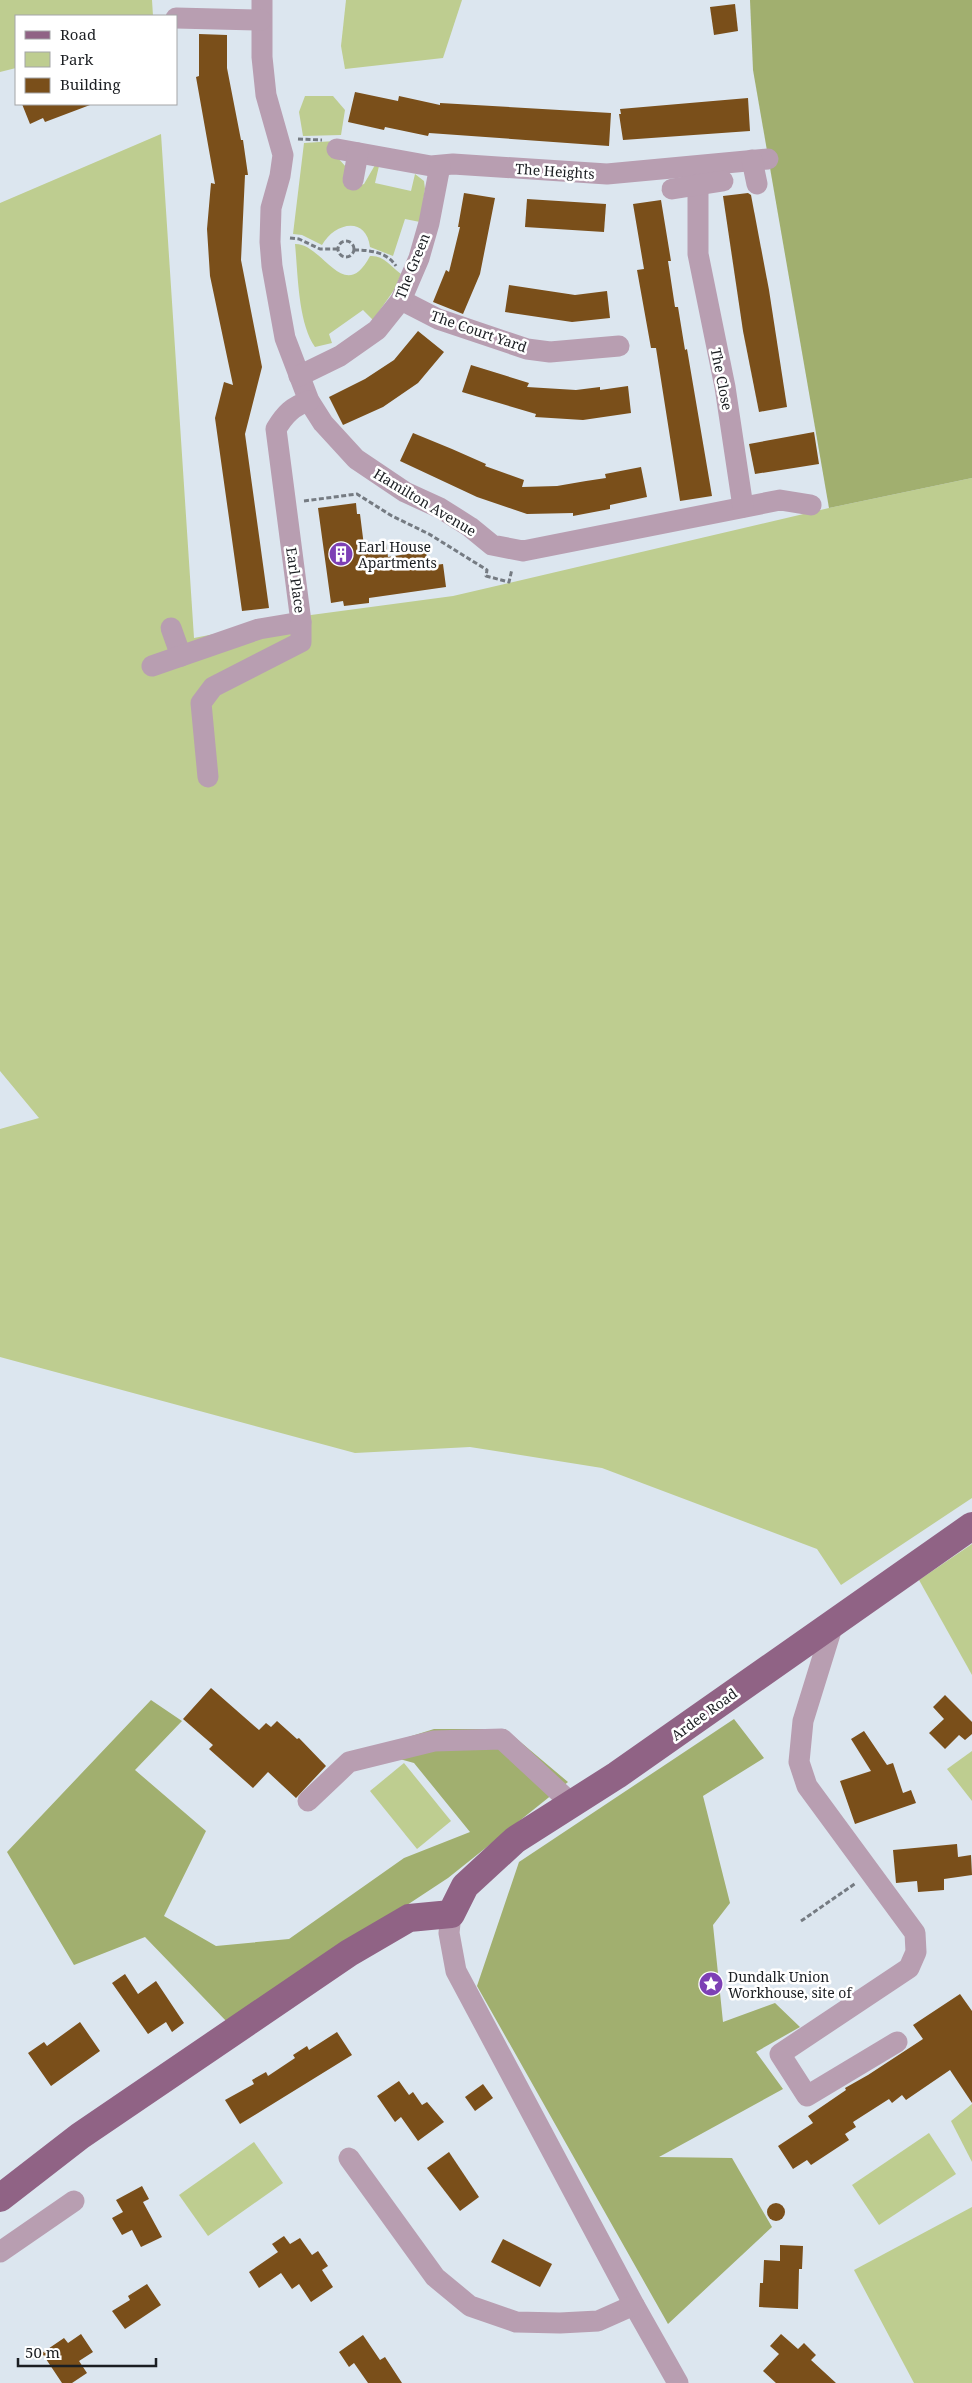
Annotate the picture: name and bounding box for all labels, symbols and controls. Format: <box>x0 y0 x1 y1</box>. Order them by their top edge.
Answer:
legend <box>15 15 178 105</box>
text: Road <box>60 24 96 44</box>
text: Park <box>60 49 94 69</box>
text: Building <box>60 74 121 94</box>
street label: The Heights <box>515 159 595 183</box>
street label: The Green <box>390 230 434 302</box>
street label: The Court Yard <box>428 306 530 356</box>
street label: The Close <box>707 346 737 412</box>
street label: Hamilton Avenue <box>370 464 480 540</box>
place label: Earl House Apartments <box>358 537 437 572</box>
building icon: Earl House Apartments <box>328 541 354 567</box>
street label: Earl Place <box>282 546 310 614</box>
street label: Ardee Road <box>667 1683 741 1744</box>
place label: Dundalk Union Workhouse, site of <box>728 1967 853 2002</box>
place icon: Dundalk Union Workhouse, site of <box>698 1971 724 1997</box>
scale bar <box>18 2336 155 2368</box>
text: 50 m <box>25 2342 60 2362</box>

